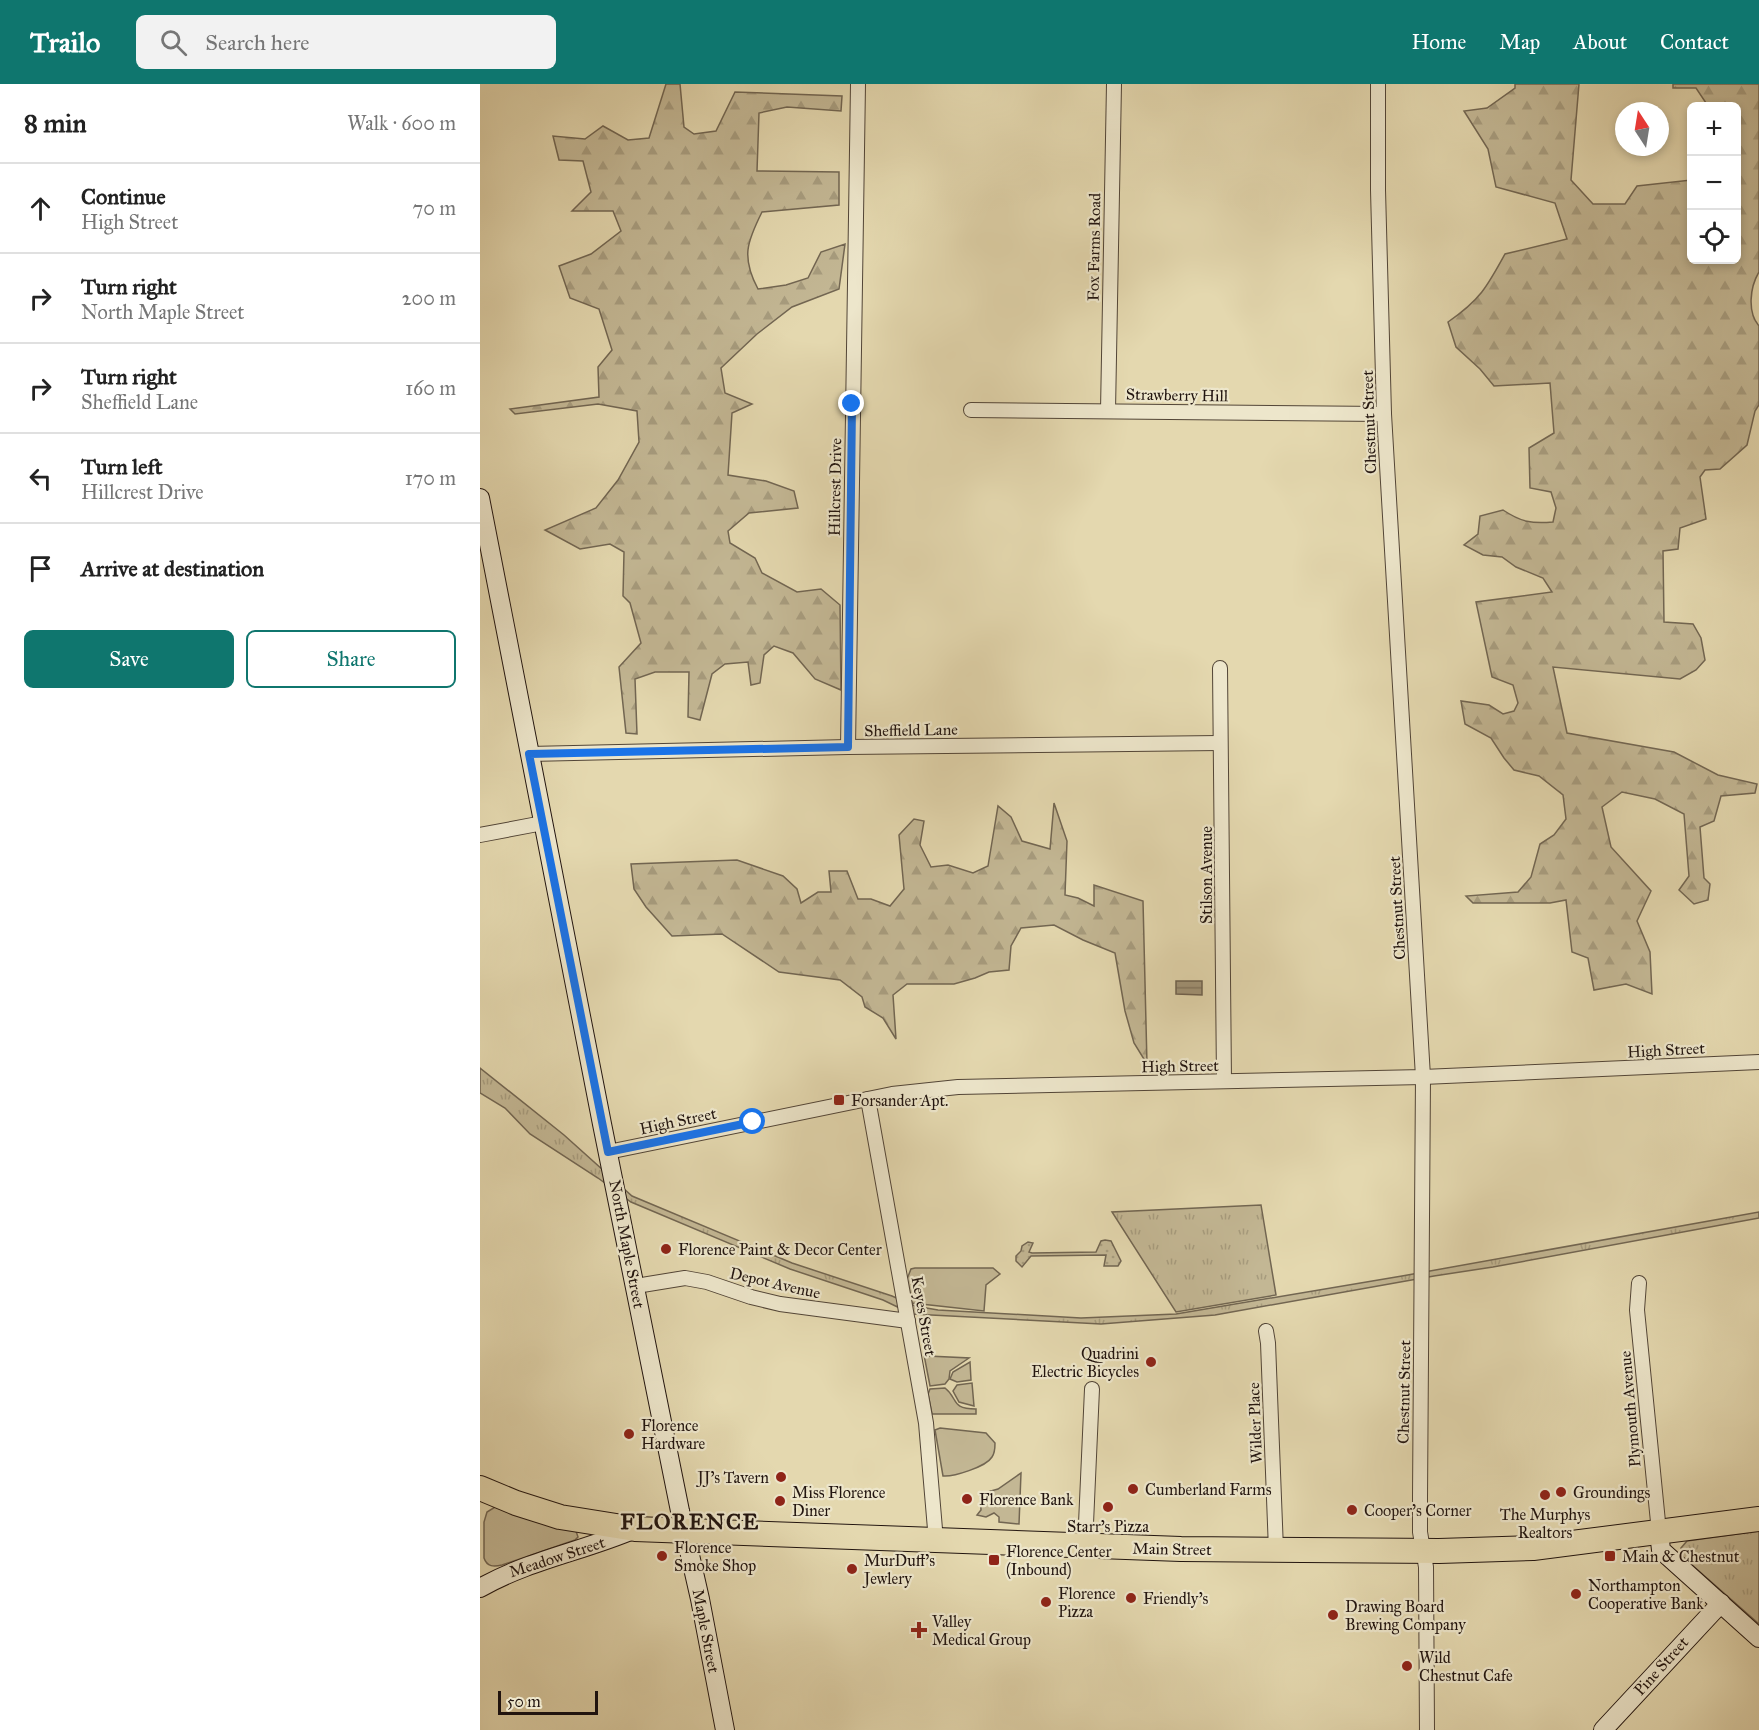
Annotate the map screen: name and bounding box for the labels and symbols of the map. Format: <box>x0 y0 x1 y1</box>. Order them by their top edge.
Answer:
north arrow <box>1615 102 1669 156</box>
street label: Fox Farms Road <box>1084 193 1104 301</box>
street label: Chestnut Street <box>1358 369 1380 474</box>
street label: Strawberry Hill <box>1126 385 1229 405</box>
route end <box>838 390 864 416</box>
street label: Hillcrest Drive <box>825 437 845 536</box>
street label: Sheffield Lane <box>864 720 958 740</box>
street label: Stilson Avenue <box>1197 826 1216 924</box>
street label: Chestnut Street <box>1385 855 1409 960</box>
street label: High Street <box>1627 1038 1706 1063</box>
street label: High Street <box>1141 1056 1219 1077</box>
place label: Forsander Apt. <box>851 1091 948 1110</box>
marker: Forsander Apt. <box>832 1093 846 1107</box>
street label: High Street <box>638 1104 719 1139</box>
route start <box>739 1108 765 1134</box>
street label: North Maple Street <box>605 1178 649 1310</box>
place label: Florence Paint & Decor Center <box>678 1240 882 1259</box>
marker: Florence Paint & Decor Center <box>659 1242 673 1256</box>
street label: Depot Avenue <box>728 1263 823 1303</box>
street label: Keyes Street <box>908 1275 940 1358</box>
street label: Chestnut Street <box>1394 1340 1414 1444</box>
place label: Quadrini Electric Bicycles <box>1031 1344 1140 1381</box>
street label: Plymouth Avenue <box>1615 1350 1645 1468</box>
marker: Quadrini Electric Bicycles <box>1144 1355 1158 1369</box>
street label: Wilder Place <box>1244 1382 1266 1464</box>
place label: Florence Hardware <box>641 1416 706 1453</box>
marker: Florence Hardware <box>622 1427 636 1441</box>
place label: JJ's Tavern <box>696 1468 769 1488</box>
marker: JJ's Tavern <box>774 1470 788 1484</box>
place label: Cumberland Farms <box>1145 1480 1272 1499</box>
marker: Cumberland Farms <box>1126 1482 1140 1496</box>
place label: Miss Florence Diner <box>792 1483 886 1520</box>
place label: Groundings <box>1573 1483 1651 1503</box>
marker: Groundings <box>1554 1485 1568 1499</box>
marker: The Murphys Realtors <box>1538 1488 1552 1502</box>
place label: Florence Bank <box>979 1490 1074 1509</box>
marker: Florence Bank <box>960 1492 974 1506</box>
marker: Miss Florence Diner <box>773 1494 787 1508</box>
marker: Starr's Pizza <box>1101 1500 1115 1514</box>
place label: Cooper's Corner <box>1364 1501 1472 1520</box>
marker: Cooper's Corner <box>1345 1503 1359 1517</box>
place label: The Murphys Realtors <box>1500 1505 1590 1542</box>
district label: FLORENCE <box>620 1508 760 1535</box>
place label: Starr's Pizza <box>1067 1517 1149 1536</box>
street label: Meadow Street <box>507 1532 608 1581</box>
place label: Florence Smoke Shop <box>674 1538 756 1575</box>
street label: Main Street <box>1132 1539 1212 1559</box>
place label: Florence Center (Inbound) <box>1006 1542 1111 1580</box>
place label: Main & Chestnut <box>1622 1547 1740 1566</box>
marker: Florence Smoke Shop <box>655 1549 669 1563</box>
marker: Main & Chestnut <box>1603 1549 1617 1563</box>
place label: MurDuff's Jewlery <box>862 1551 935 1589</box>
marker: Florence Center (Inbound) <box>987 1553 1001 1567</box>
marker: MurDuff's Jewlery <box>845 1562 859 1576</box>
place label: Northampton Cooperative Bank <box>1588 1576 1704 1613</box>
place label: Florence Pizza <box>1058 1584 1116 1621</box>
street label: Maple Street <box>689 1587 724 1675</box>
marker: Northampton Cooperative Bank <box>1569 1587 1583 1601</box>
place label: Friendly's <box>1143 1589 1209 1608</box>
marker: Friendly's <box>1124 1591 1138 1605</box>
marker: Florence Pizza <box>1039 1595 1053 1609</box>
place label: Drawing Board Brewing Company <box>1345 1597 1466 1635</box>
marker: Drawing Board Brewing Company <box>1326 1608 1340 1622</box>
place label: Valley Medical Group <box>931 1612 1031 1649</box>
marker: Valley Medical Group <box>910 1621 928 1639</box>
street label: Pine Street <box>1630 1633 1692 1699</box>
place label: Wild Chestnut Cafe <box>1419 1648 1513 1685</box>
marker: Wild Chestnut Cafe <box>1400 1659 1414 1673</box>
scale bar <box>498 1688 598 1716</box>

